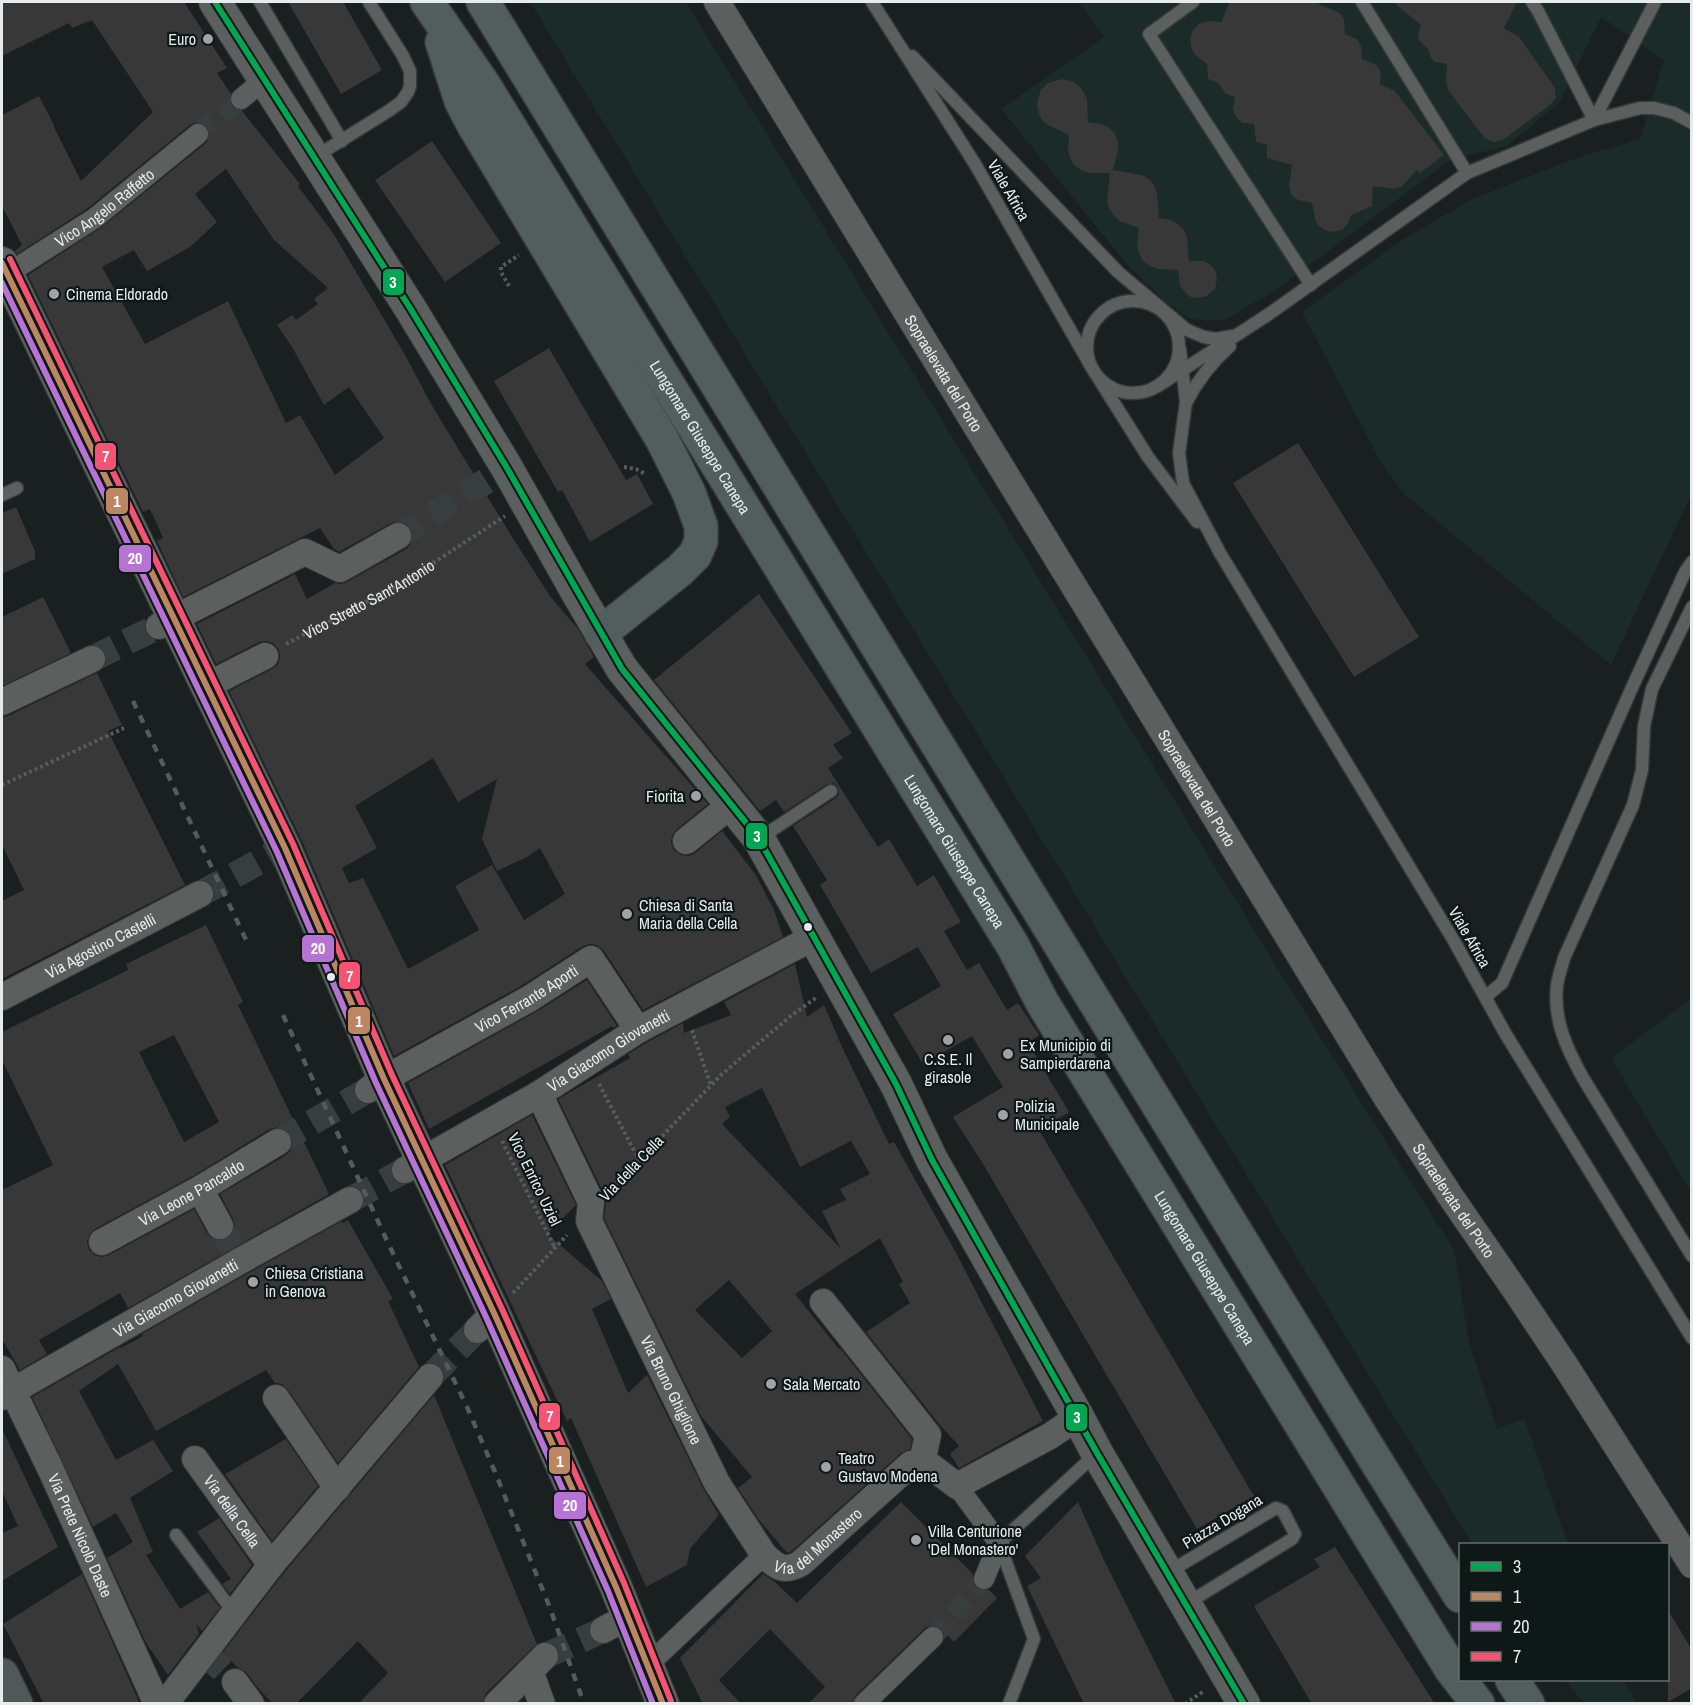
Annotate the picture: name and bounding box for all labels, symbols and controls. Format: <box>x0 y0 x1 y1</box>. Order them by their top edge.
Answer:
place label: Euro <box>168 28 196 50</box>
marker: Euro <box>201 32 215 46</box>
street label: Viale Africa <box>983 156 1036 225</box>
street label: Vico Angelo Raffetto <box>50 163 159 252</box>
line badge: 3 <box>382 268 405 296</box>
text: 3 <box>389 271 397 293</box>
place label: Cinema Eldorado <box>66 283 168 305</box>
marker: Cinema Eldorado <box>47 287 61 301</box>
street label: Sopraelevata del Porto <box>900 310 988 436</box>
street label: Lungomare Giuseppe Canepa <box>645 356 756 519</box>
line badge: 7 <box>94 442 117 471</box>
text: 7 <box>102 445 110 467</box>
line badge: 1 <box>105 487 129 515</box>
text: 1 <box>113 490 121 512</box>
line badge: 20 <box>118 544 152 573</box>
text: 20 <box>128 547 142 569</box>
street label: Vico Stretto Sant'Antonio <box>299 554 439 644</box>
street label: Sopraelevata del Porto <box>1153 725 1241 851</box>
street label: Lungomare Giuseppe Canepa <box>899 770 1011 933</box>
place label: Fiorita <box>646 785 685 807</box>
marker: Fiorita <box>689 789 703 803</box>
line badge: 3 <box>745 822 768 850</box>
text: 3 <box>753 825 761 847</box>
place label: Chiesa di Santa Maria della Cella <box>639 894 738 934</box>
street label: Viale Africa <box>1444 903 1497 972</box>
marker: Chiesa di Santa Maria della Cella <box>620 907 634 921</box>
street label: Via Agostino Castelli <box>41 908 160 984</box>
unlabelled marker <box>802 921 814 933</box>
line badge: 20 <box>301 934 335 963</box>
text: 20 <box>311 937 325 959</box>
street label: Vico Ferrante Aporti <box>471 959 582 1038</box>
line badge: 7 <box>338 961 361 990</box>
text: 7 <box>346 965 354 987</box>
unlabelled marker <box>325 971 337 983</box>
street label: Via Giacomo Giovanetti <box>543 1004 674 1097</box>
line badge: 1 <box>347 1006 371 1035</box>
text: 1 <box>355 1010 363 1032</box>
marker: C.S.E. Il girasole <box>941 1033 955 1047</box>
place label: Ex Municipio di Sampierdarena <box>1020 1034 1111 1074</box>
marker: Ex Municipio di Sampierdarena <box>1001 1047 1015 1061</box>
place label: C.S.E. Il girasole <box>924 1048 972 1088</box>
place label: Polizia Municipale <box>1015 1095 1079 1135</box>
marker: Polizia Municipale <box>996 1108 1010 1122</box>
street label: Vico Enrico Uziel <box>503 1129 567 1229</box>
street label: Via della Cella <box>594 1130 669 1206</box>
street label: Sopraelevata del Porto <box>1408 1139 1500 1262</box>
street label: Via Leone Pancaldo <box>135 1154 248 1231</box>
street label: Lungomare Giuseppe Canepa <box>1149 1187 1261 1349</box>
street label: Via Giacomo Giovanetti <box>109 1253 242 1342</box>
place label: Chiesa Cristiana in Genova <box>265 1262 364 1302</box>
marker: Chiesa Cristiana in Genova <box>246 1275 260 1289</box>
street label: Via Bruno Ghiglione <box>636 1332 707 1448</box>
place label: Sala Mercato <box>783 1373 860 1395</box>
marker: Sala Mercato <box>764 1377 778 1391</box>
line badge: 7 <box>538 1402 561 1431</box>
line badge: 3 <box>1065 1403 1088 1432</box>
text: 7 <box>546 1405 554 1427</box>
text: 3 <box>1073 1406 1081 1428</box>
line badge: 1 <box>548 1446 571 1475</box>
place label: Teatro Gustavo Modena <box>838 1447 939 1487</box>
text: 1 <box>556 1450 564 1472</box>
marker: Teatro Gustavo Modena <box>819 1460 833 1474</box>
street label: Via Prete Nicolò Daste <box>43 1470 118 1601</box>
street label: Via della Cella <box>199 1470 266 1552</box>
street label: Piazza Dogana <box>1178 1488 1267 1554</box>
line badge: 20 <box>553 1491 587 1520</box>
text: 20 <box>563 1494 577 1516</box>
street label: Via del Monastero <box>770 1502 867 1579</box>
place label: Villa Centurione 'Del Monastero' <box>928 1520 1022 1560</box>
marker: Villa Centurione 'Del Monastero' <box>909 1533 923 1547</box>
legend <box>1459 1543 1669 1681</box>
text: 3 <box>1513 1554 1521 1579</box>
text: 1 <box>1513 1584 1522 1609</box>
text: 20 <box>1513 1614 1529 1639</box>
text: 7 <box>1513 1644 1521 1669</box>

